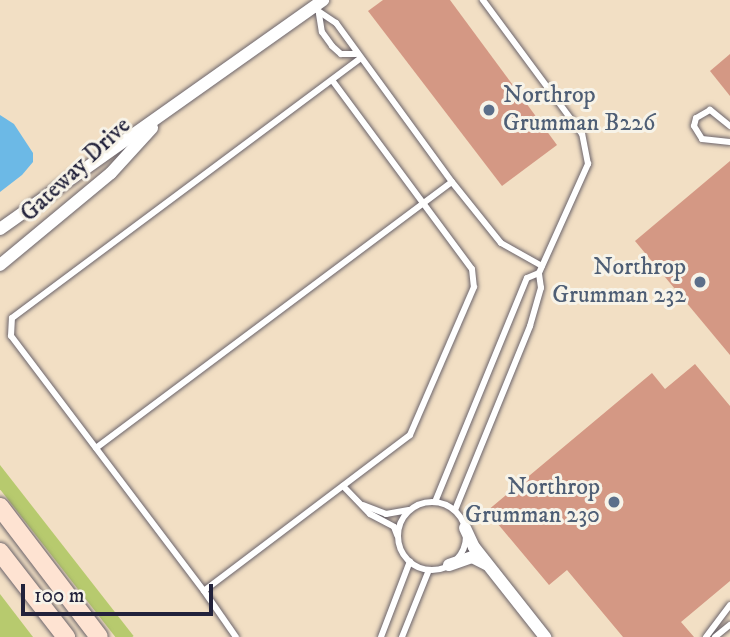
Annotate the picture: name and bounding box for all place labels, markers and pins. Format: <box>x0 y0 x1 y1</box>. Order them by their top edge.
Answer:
place label: Northrop Grumman B226 <box>503 82 656 138</box>
marker: Northrop Grumman B226 <box>481 102 497 118</box>
place label: Northrop Grumman 232 <box>552 254 686 310</box>
marker: Northrop Grumman 232 <box>692 274 708 290</box>
place label: Northrop Grumman 230 <box>465 474 600 530</box>
marker: Northrop Grumman 230 <box>606 494 622 510</box>

